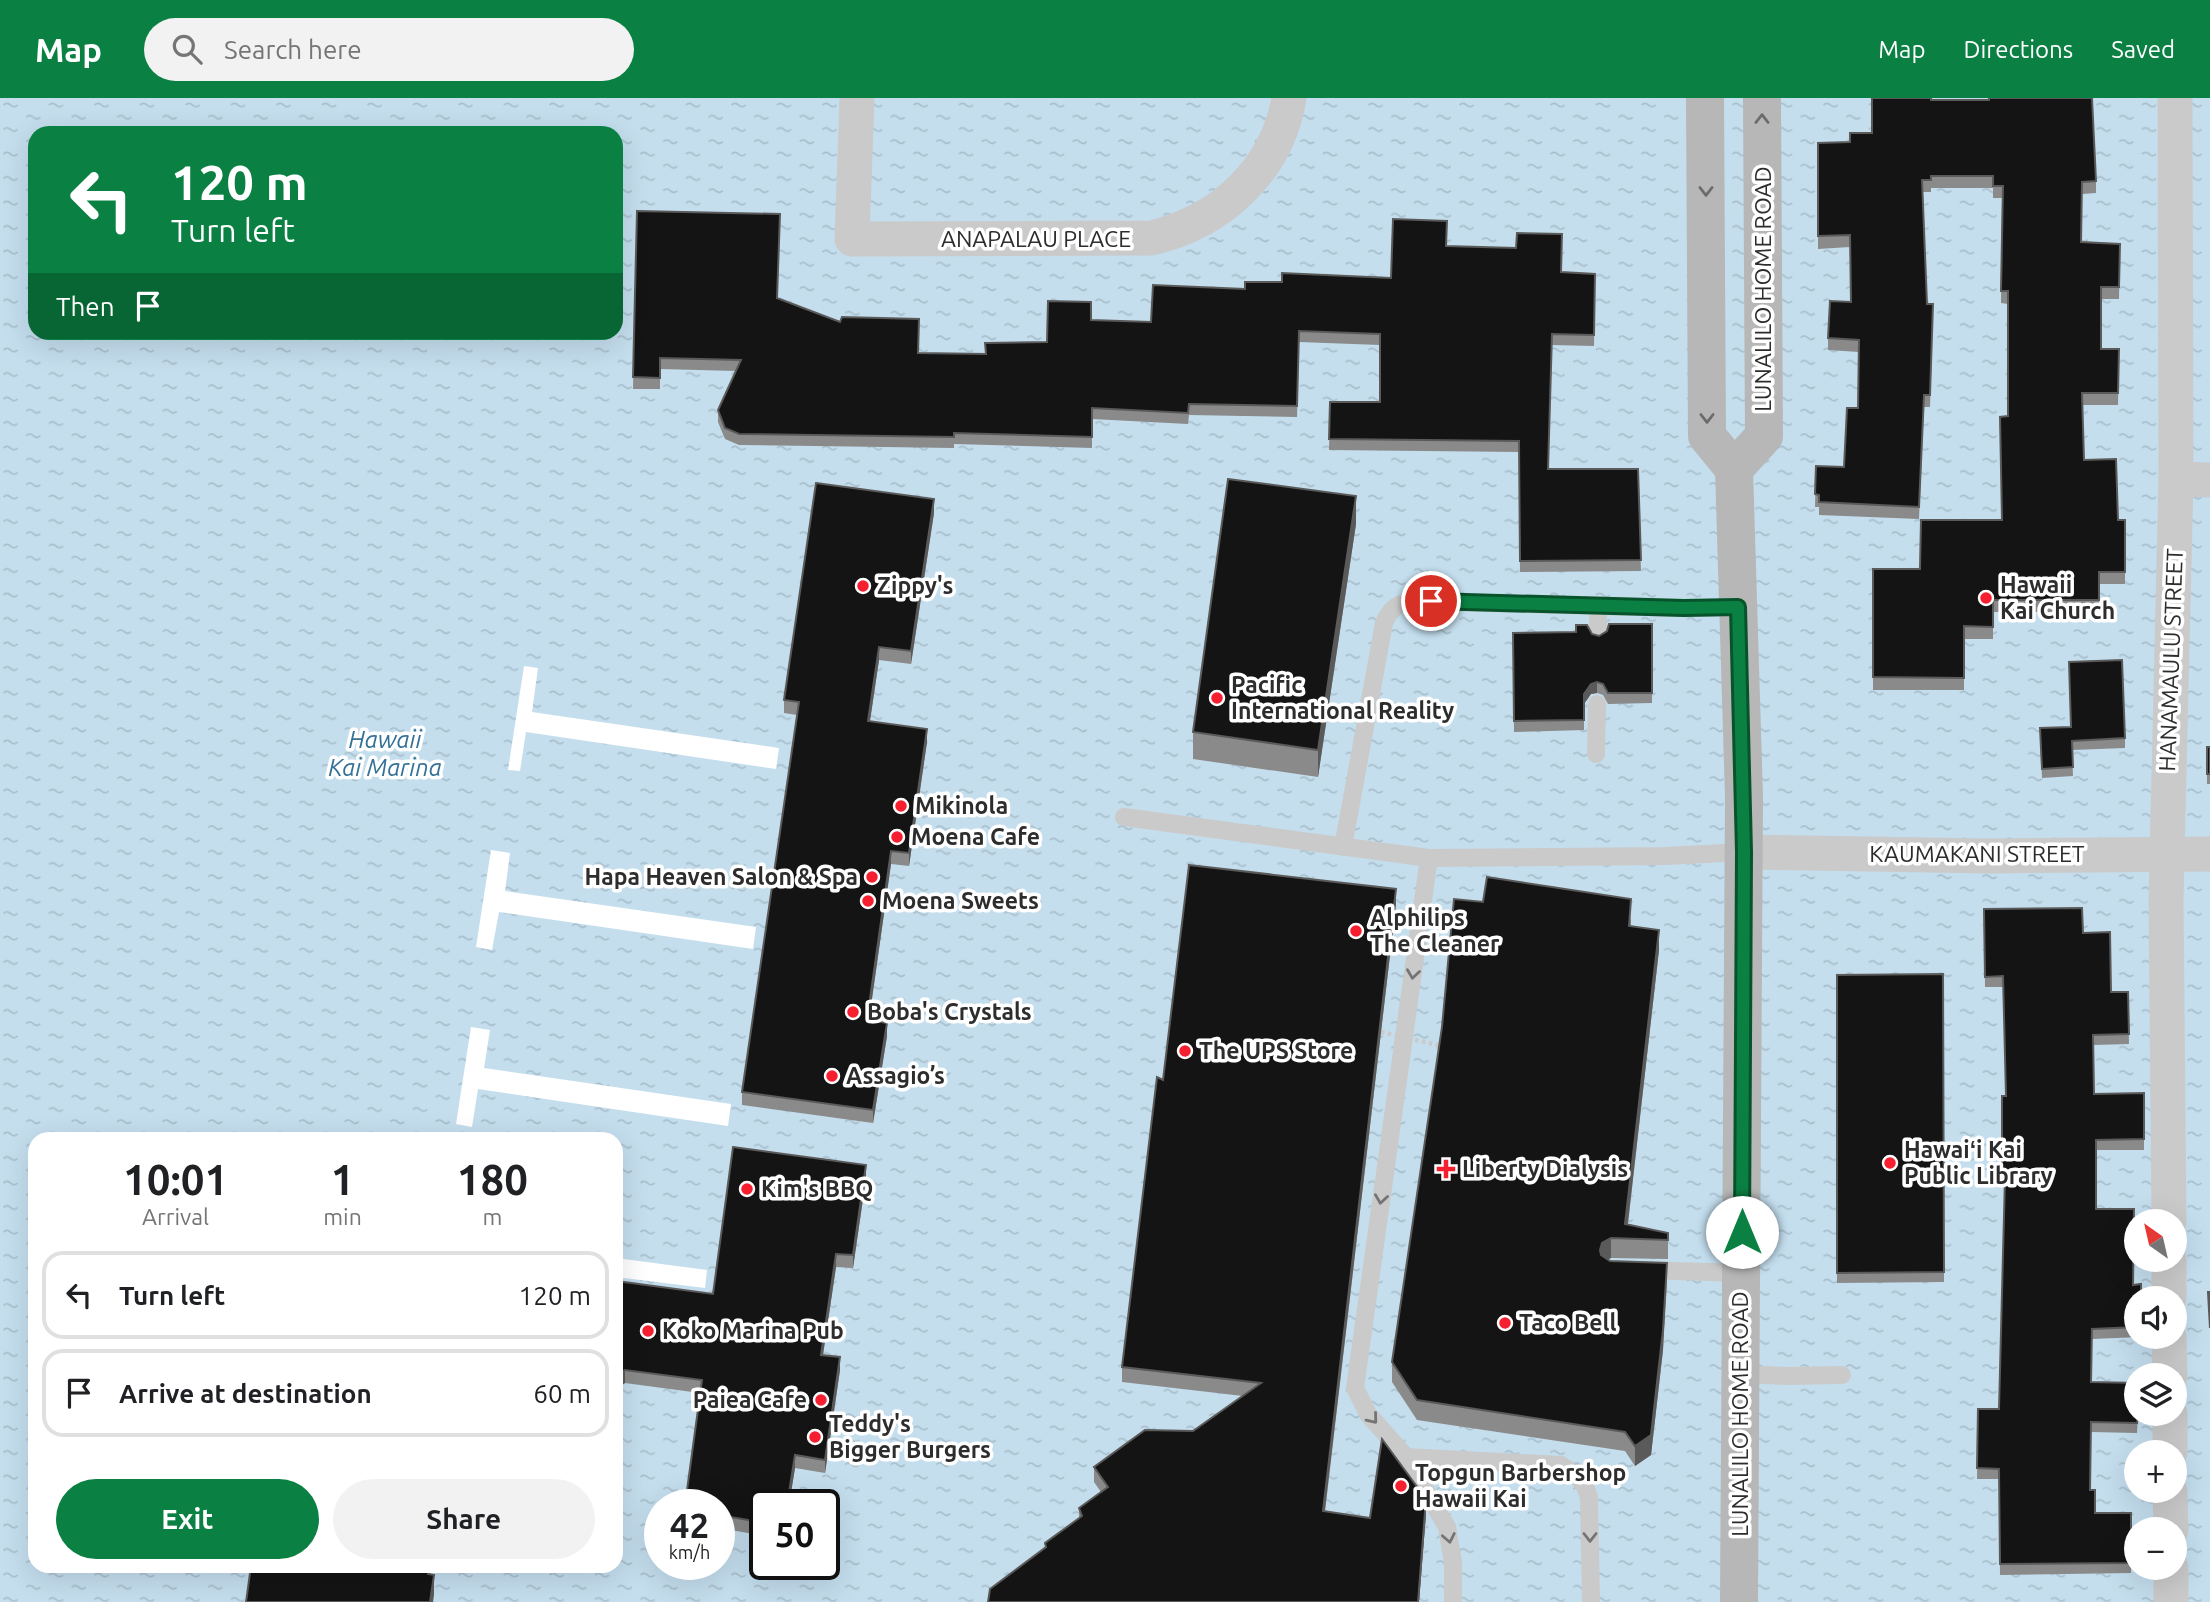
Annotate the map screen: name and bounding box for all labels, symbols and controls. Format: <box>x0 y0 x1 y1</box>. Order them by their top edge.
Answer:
search box <box>144 18 634 81</box>
icon: search <box>168 30 206 68</box>
text: Map <box>35 31 102 68</box>
text: Search here <box>224 35 362 64</box>
text: Map <box>1878 36 1925 63</box>
text: Directions <box>1963 36 2073 63</box>
text: Saved <box>2111 36 2175 63</box>
one-way arrow <box>1755 113 1770 124</box>
icon: left <box>56 154 147 245</box>
text: 120 m <box>171 154 308 209</box>
street label: LUNALILO HOME ROAD <box>1750 166 1775 412</box>
one-way arrow <box>1698 186 1714 196</box>
text: Turn left <box>171 212 295 248</box>
street label: ANAPALAU PLACE <box>941 226 1131 251</box>
icon: arrive <box>129 287 167 325</box>
text: Then <box>56 292 115 321</box>
one-way arrow <box>1699 413 1714 424</box>
street label: HANAMAULU STREET <box>2154 548 2187 772</box>
pin <box>1401 571 1461 631</box>
place label: Hawaii Kai Church <box>2000 572 2115 623</box>
place label: Zippy's <box>877 573 953 598</box>
marker: Zippy's <box>855 578 871 594</box>
icon: arrive <box>1412 582 1450 620</box>
marker: Hawaii Kai Church <box>1978 590 1994 606</box>
place label: Pacific International Reality <box>1231 672 1454 723</box>
marker: Pacific International Reality <box>1209 690 1225 706</box>
water label: Hawaii Kai Marina <box>328 726 442 781</box>
place label: Mikinola <box>915 793 1008 818</box>
marker: Mikinola <box>893 798 909 814</box>
place label: Moena Cafe <box>911 824 1040 849</box>
marker: Moena Cafe <box>889 829 905 845</box>
street label: KAUMAKANI STREET <box>1869 841 2085 866</box>
place label: Hapa Heaven Salon & Spa <box>585 864 858 889</box>
marker: Hapa Heaven Salon & Spa <box>864 869 880 885</box>
place label: Moena Sweets <box>882 888 1039 913</box>
marker: Moena Sweets <box>860 893 876 909</box>
place label: Alphilips The Cleaner <box>1370 905 1500 956</box>
marker: Alphilips The Cleaner <box>1348 923 1364 939</box>
one-way arrow <box>1406 968 1421 980</box>
place label: Boba's Crystals <box>867 999 1032 1024</box>
marker: Boba's Crystals <box>845 1004 861 1020</box>
place label: The UPS Store <box>1199 1038 1353 1063</box>
marker: The UPS Store <box>1177 1043 1193 1059</box>
place label: Assagio’s <box>846 1063 945 1088</box>
marker: Assagio’s <box>824 1068 840 1084</box>
place label: Hawaiʻi Kai Public Library <box>1904 1137 2053 1188</box>
marker: Hawaiʻi Kai Public Library <box>1882 1155 1898 1171</box>
text: 10:01 <box>123 1156 228 1203</box>
text: 1 <box>331 1156 354 1203</box>
text: 180 <box>457 1156 528 1203</box>
place label: Liberty Dialysis <box>1462 1156 1628 1181</box>
marker: Liberty Dialysis <box>1436 1159 1456 1179</box>
place label: Kim's BBQ <box>761 1176 873 1201</box>
marker: Kim's BBQ <box>739 1181 755 1197</box>
one-way arrow <box>1374 1193 1389 1205</box>
position arrow <box>1705 1195 1779 1269</box>
text: Arrival <box>142 1204 209 1229</box>
text: min <box>323 1204 362 1229</box>
text: m <box>482 1204 502 1229</box>
north arrow <box>2124 1209 2188 1272</box>
map controls <box>2124 1209 2187 1580</box>
icon: left <box>60 1276 98 1314</box>
text: Turn left <box>119 1281 225 1310</box>
text: 120 m <box>519 1281 591 1310</box>
button: sound <box>2124 1286 2187 1349</box>
street label: LUNALILO HOME ROAD <box>1727 1291 1752 1537</box>
place label: Taco Bell <box>1519 1310 1616 1335</box>
marker: Taco Bell <box>1497 1315 1513 1331</box>
place label: Koko Marina Pub <box>662 1318 844 1343</box>
marker: Koko Marina Pub <box>640 1323 656 1339</box>
button: layers <box>2124 1363 2187 1426</box>
icon: arrive <box>60 1374 98 1412</box>
text: Arrive at destination <box>119 1379 372 1408</box>
text: 60 m <box>533 1379 591 1408</box>
place label: Paiea Cafe <box>693 1387 807 1412</box>
marker: Paiea Cafe <box>813 1392 829 1408</box>
place label: Teddy's Bigger Burgers <box>829 1411 991 1462</box>
one-way arrow <box>1365 1412 1378 1424</box>
marker: Teddy's Bigger Burgers <box>807 1429 823 1445</box>
button: + <box>2124 1440 2187 1503</box>
place label: Topgun Barbershop Hawaii Kai <box>1415 1460 1626 1511</box>
marker: Topgun Barbershop Hawaii Kai <box>1393 1478 1409 1494</box>
button: Exit <box>56 1479 319 1559</box>
button: Share <box>333 1479 595 1559</box>
speed limit sign: 50 <box>749 1489 840 1580</box>
text: 42 <box>670 1505 709 1545</box>
button: − <box>2124 1517 2187 1580</box>
one-way arrow <box>1441 1532 1456 1544</box>
one-way arrow <box>1582 1532 1598 1543</box>
text: km/h <box>669 1542 710 1562</box>

